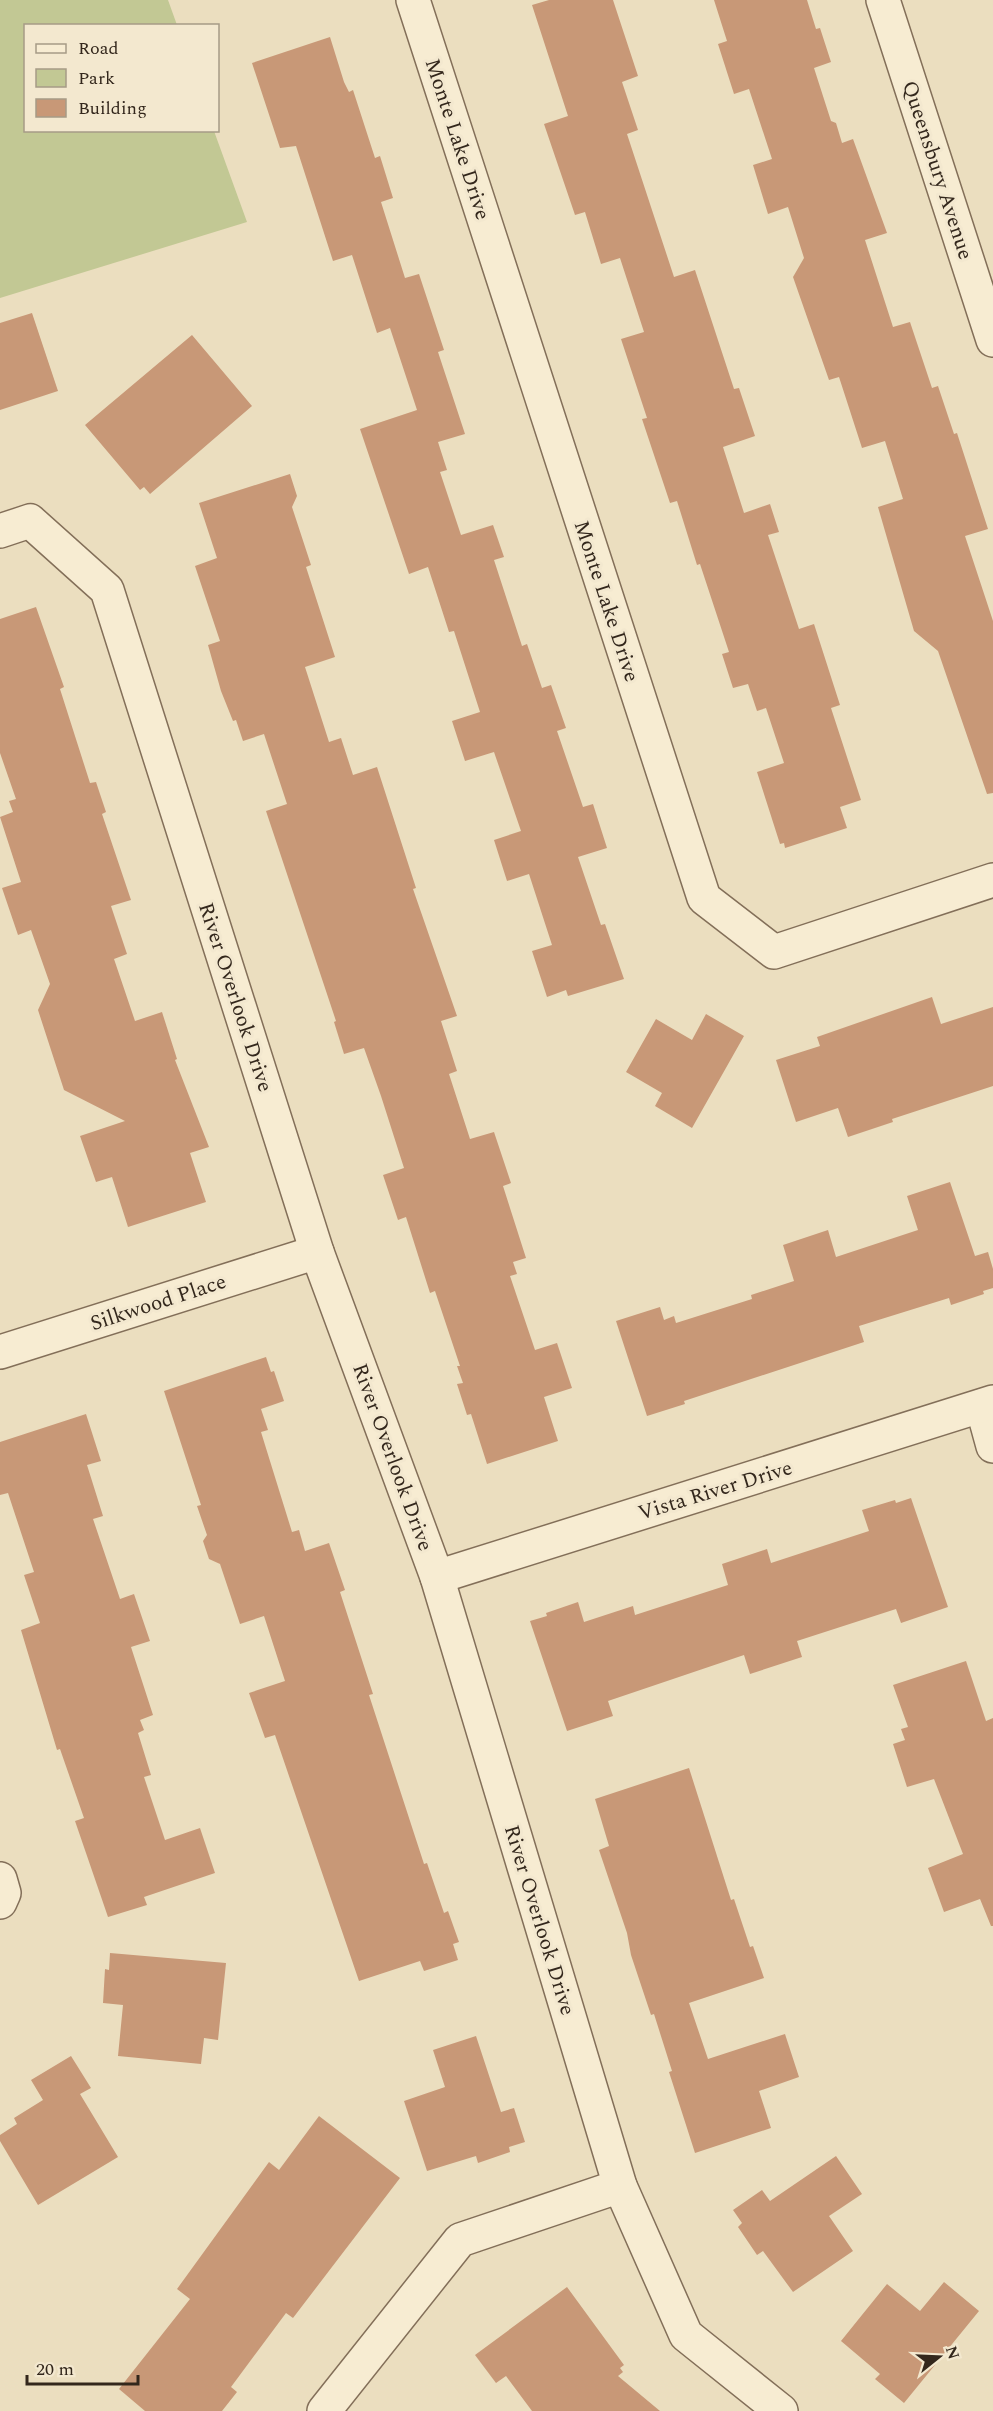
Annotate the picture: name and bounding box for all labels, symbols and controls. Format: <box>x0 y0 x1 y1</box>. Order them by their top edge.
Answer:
legend <box>24 24 219 132</box>
text: Road <box>78 35 119 62</box>
street label: Monte Lake Drive <box>416 54 498 224</box>
text: Park <box>78 65 115 92</box>
street label: Queensbury Avenue <box>893 77 981 264</box>
text: Building <box>78 95 147 122</box>
street label: Monte Lake Drive <box>565 516 647 686</box>
street label: River Overlook Drive <box>189 898 281 1096</box>
street label: Silkwood Place <box>86 1266 230 1340</box>
street label: River Overlook Drive <box>343 1359 441 1556</box>
street label: Vista River Drive <box>634 1452 796 1530</box>
street label: River Overlook Drive <box>495 1821 583 2019</box>
north arrow <box>909 2327 969 2387</box>
text: N <box>939 2343 966 2363</box>
scale bar <box>27 2348 138 2386</box>
text: 20 m <box>36 2356 74 2383</box>

